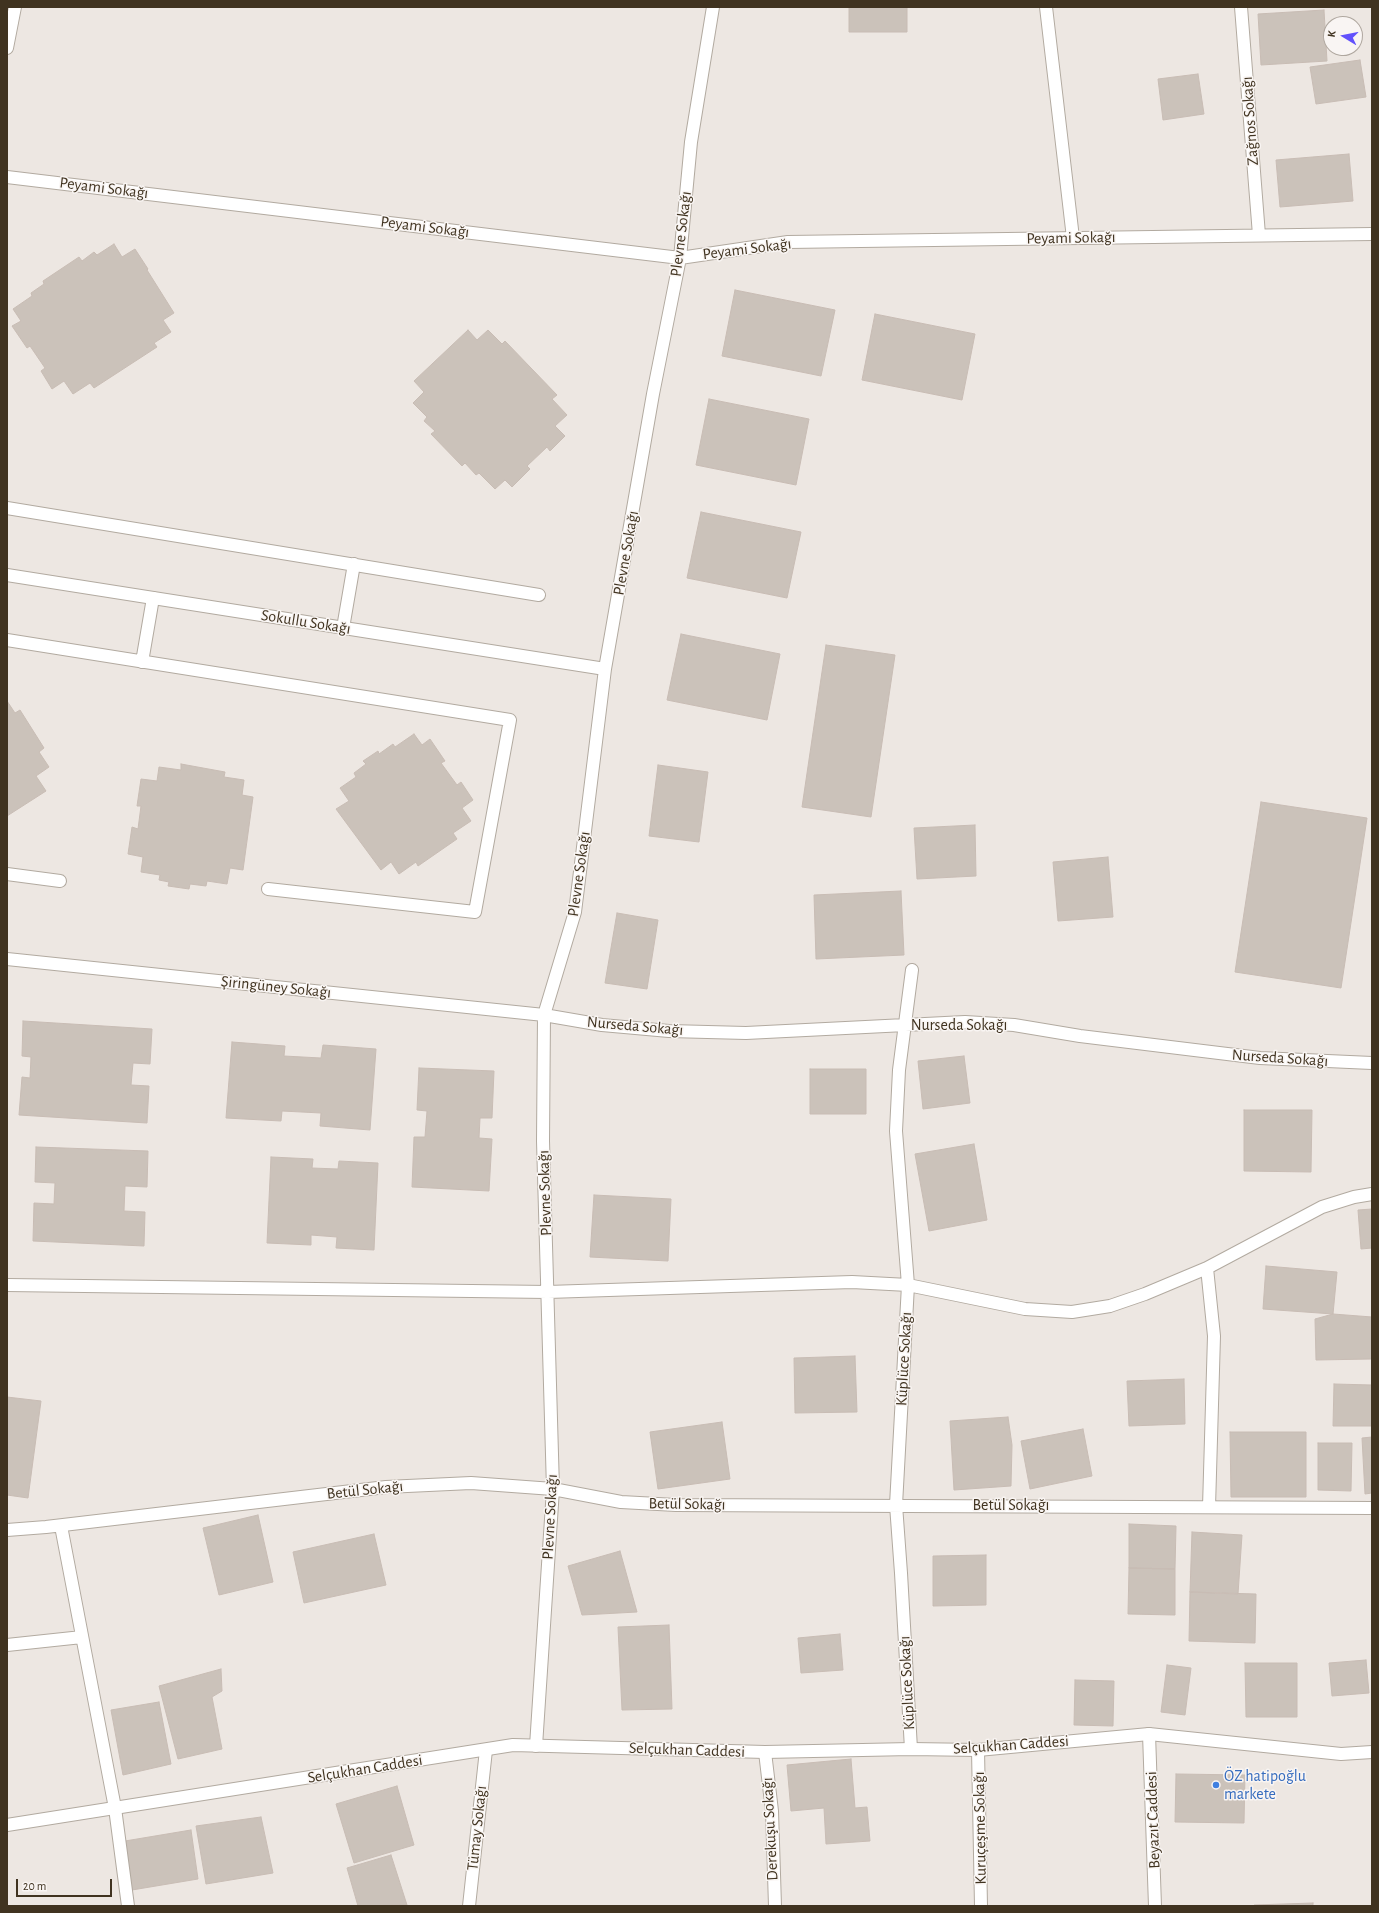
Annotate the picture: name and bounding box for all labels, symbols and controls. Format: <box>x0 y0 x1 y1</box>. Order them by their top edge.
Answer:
north arrow <box>1323 16 1363 56</box>
text: K <box>1326 30 1338 38</box>
street label: Zağnos Sokağı <box>1237 76 1263 166</box>
street label: Peyami Sokağı <box>59 173 149 203</box>
street label: Plevne Sokağı <box>666 190 696 278</box>
street label: Peyami Sokağı <box>380 212 470 242</box>
street label: Peyami Sokağı <box>1026 228 1116 248</box>
street label: Peyami Sokağı <box>702 234 792 264</box>
street label: Plevne Sokağı <box>609 509 643 597</box>
street label: Sokullu Sokağı <box>260 605 352 639</box>
street label: Plevne Sokağı <box>564 830 594 918</box>
street label: Şiringüney Sokağı <box>220 972 332 1002</box>
street label: Nurseda Sokağı <box>586 1012 684 1040</box>
street label: Nurseda Sokağı <box>911 1015 1007 1035</box>
street label: Nurseda Sokağı <box>1231 1045 1329 1071</box>
street label: Plevne Sokağı <box>534 1150 556 1236</box>
street label: Küplüce Sokağı <box>892 1311 916 1407</box>
street label: Plevne Sokağı <box>538 1474 562 1560</box>
street label: Betül Sokağı <box>326 1476 404 1504</box>
street label: Betül Sokağı <box>648 1494 726 1514</box>
street label: Betül Sokağı <box>973 1495 1049 1515</box>
street label: Küplüce Sokağı <box>895 1635 919 1731</box>
street label: Selçukhan Caddesi <box>952 1731 1070 1759</box>
street label: Selçukhan Caddesi <box>629 1738 745 1762</box>
street label: Selçukhan Caddesi <box>306 1750 424 1788</box>
place label: ÖZ hatipoğlu markete <box>1224 1766 1306 1804</box>
street label: Kuruçeşme Sokağı <box>969 1771 991 1885</box>
street label: Beyazıt Caddesi <box>1142 1771 1164 1869</box>
street label: Derekuşu Sokağı <box>758 1777 782 1881</box>
marker: ÖZ hatipoğlu markete <box>1211 1780 1221 1790</box>
street label: Tümay Sokağı <box>463 1785 491 1871</box>
scale bar <box>18 1871 114 1897</box>
text: 20 m <box>23 1880 46 1892</box>

